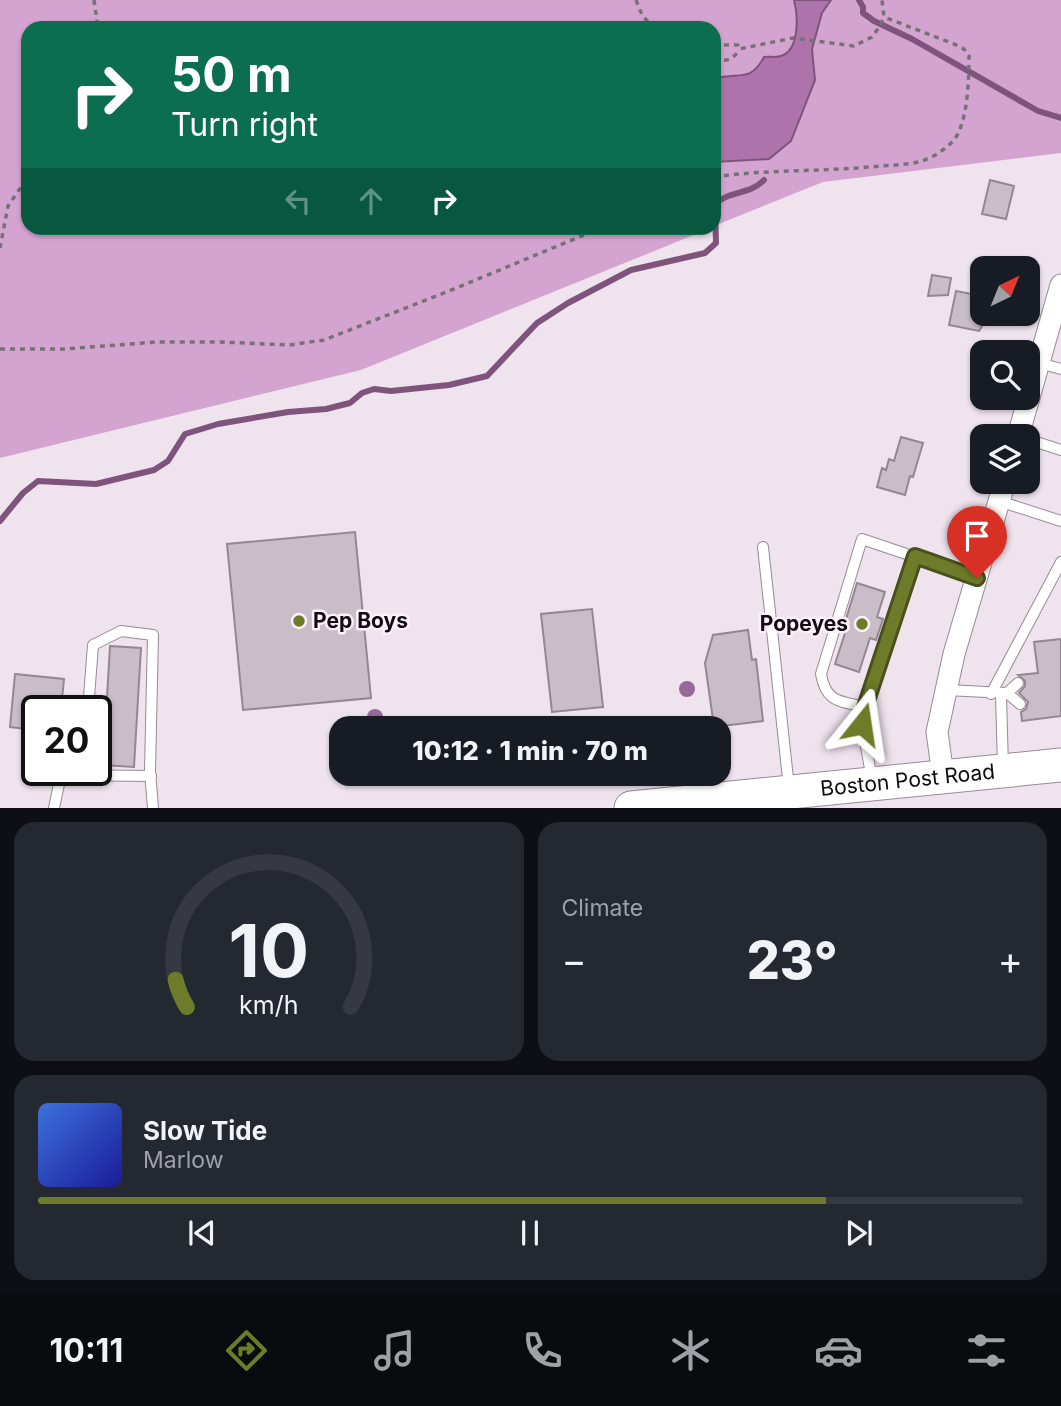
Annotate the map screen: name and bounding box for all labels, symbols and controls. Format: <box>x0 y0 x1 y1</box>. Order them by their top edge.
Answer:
text: 50 m <box>171 45 292 104</box>
icon: right <box>56 49 147 140</box>
text: Turn right <box>171 105 318 144</box>
icon: left <box>279 182 317 220</box>
icon: ahead <box>352 182 390 220</box>
icon: right <box>425 182 463 220</box>
north arrow <box>970 256 1040 326</box>
map controls <box>970 256 1040 494</box>
button: search <box>970 340 1040 410</box>
button: layers <box>970 424 1040 494</box>
pin <box>947 506 1007 578</box>
icon: arrive <box>958 517 996 555</box>
place label: Pep Boys <box>313 608 408 633</box>
place label: Popeyes <box>760 611 848 636</box>
marker: Pep Boys <box>291 613 307 629</box>
marker: Popeyes <box>854 616 870 632</box>
position arrow <box>825 687 899 761</box>
speed limit sign: 20 <box>21 695 112 786</box>
text: 10:12 · 1 min · 70 m <box>412 735 648 766</box>
street label: Boston Post Road <box>819 759 996 801</box>
text: Climate <box>562 894 643 922</box>
text: 10 <box>229 907 309 996</box>
text: 23° <box>747 929 838 992</box>
text: − <box>562 937 587 983</box>
text: + <box>998 937 1023 983</box>
text: km/h <box>239 990 298 1020</box>
text: Slow Tide <box>143 1115 267 1146</box>
text: Marlow <box>143 1146 223 1174</box>
icon: previous <box>183 1214 221 1252</box>
icon: pause <box>511 1214 549 1252</box>
icon: next <box>840 1214 878 1252</box>
icon: directions <box>222 1326 271 1375</box>
icon: music <box>370 1326 419 1375</box>
icon: phone <box>518 1326 567 1375</box>
icon: climate <box>666 1326 715 1375</box>
icon: car <box>814 1326 863 1375</box>
icon: filters <box>962 1326 1011 1375</box>
text: 10:11 <box>50 1331 123 1370</box>

